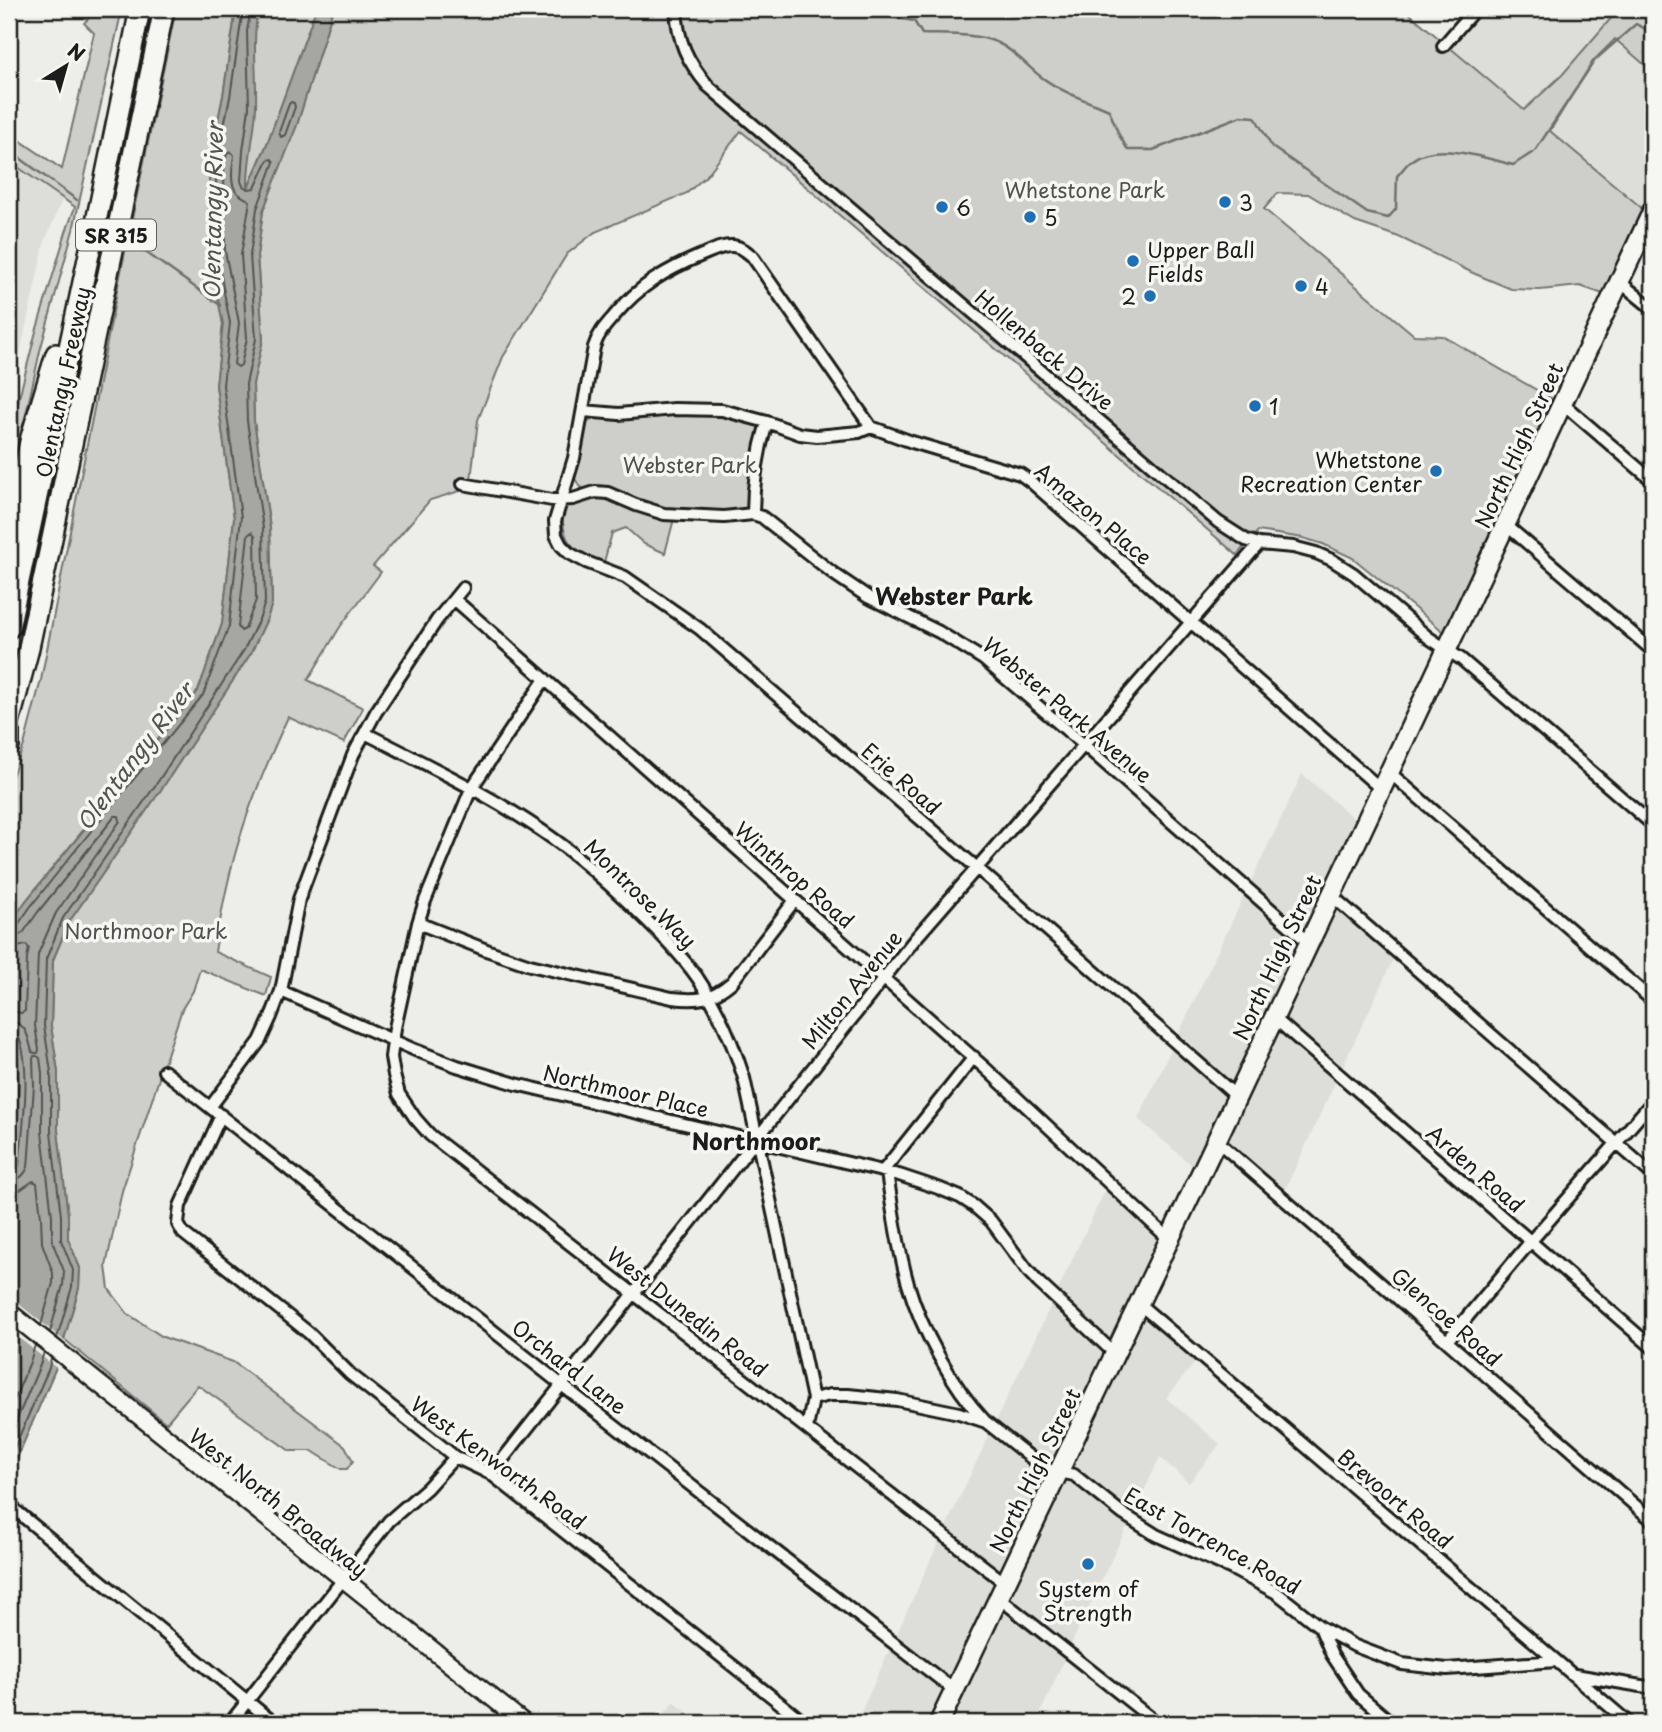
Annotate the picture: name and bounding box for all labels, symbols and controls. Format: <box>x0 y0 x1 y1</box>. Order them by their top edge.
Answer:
north arrow <box>32 32 102 102</box>
text: N <box>62 36 91 67</box>
water label: Olentangy River <box>193 119 231 300</box>
park label: Whetstone Park <box>1005 173 1165 205</box>
place label: 3 <box>1239 186 1253 218</box>
place label: 6 <box>956 191 971 223</box>
marker: 3 <box>1217 194 1233 210</box>
marker: 6 <box>934 199 950 215</box>
place label: 5 <box>1044 201 1058 233</box>
marker: 5 <box>1022 209 1038 225</box>
road number: SR 315 <box>76 219 156 250</box>
place label: Upper Ball Fields <box>1147 233 1255 289</box>
marker: Upper Ball Fields <box>1125 253 1141 269</box>
place label: 4 <box>1315 270 1329 302</box>
marker: 4 <box>1293 278 1309 294</box>
place label: 2 <box>1121 280 1136 312</box>
street label: Hollenback Drive <box>968 281 1122 417</box>
street label: Olentangy Freeway <box>26 283 98 481</box>
marker: 2 <box>1142 288 1158 304</box>
street label: North High Street <box>1466 357 1570 533</box>
place label: 1 <box>1269 390 1278 422</box>
marker: 1 <box>1247 398 1263 414</box>
place label: Whetstone Recreation Center <box>1240 443 1422 499</box>
park label: Webster Park <box>623 448 757 480</box>
street label: Amazon Place <box>1028 454 1160 572</box>
marker: Whetstone Recreation Center <box>1428 463 1444 479</box>
district label: Webster Park <box>875 578 1034 613</box>
street label: Webster Park Avenue <box>976 628 1160 790</box>
water label: Olentangy River <box>67 672 203 837</box>
street label: Erie Road <box>855 734 949 822</box>
street label: Winthrop Road <box>728 813 862 935</box>
street label: Montrose Way <box>577 831 705 955</box>
street label: North High Street <box>1224 869 1328 1045</box>
park label: Northmoor Park <box>64 914 228 946</box>
street label: Milton Avenue <box>793 923 909 1055</box>
street label: Northmoor Place <box>540 1055 712 1125</box>
street label: Arden Road <box>1420 1116 1532 1220</box>
district label: Northmoor <box>692 1123 820 1158</box>
street label: West Dunedin Road <box>601 1238 775 1384</box>
street label: Glencoe Road <box>1385 1259 1509 1373</box>
street label: Orchard Lane <box>506 1311 634 1421</box>
street label: North High Street <box>980 1382 1088 1558</box>
street label: West Kenworth Road <box>405 1387 593 1537</box>
street label: West North Broadway <box>182 1420 376 1584</box>
street label: Brevoort Road <box>1332 1440 1460 1556</box>
street label: East Torrence Road <box>1119 1478 1307 1602</box>
marker: System of Strength <box>1080 1556 1096 1572</box>
place label: System of Strength <box>1038 1572 1140 1628</box>

